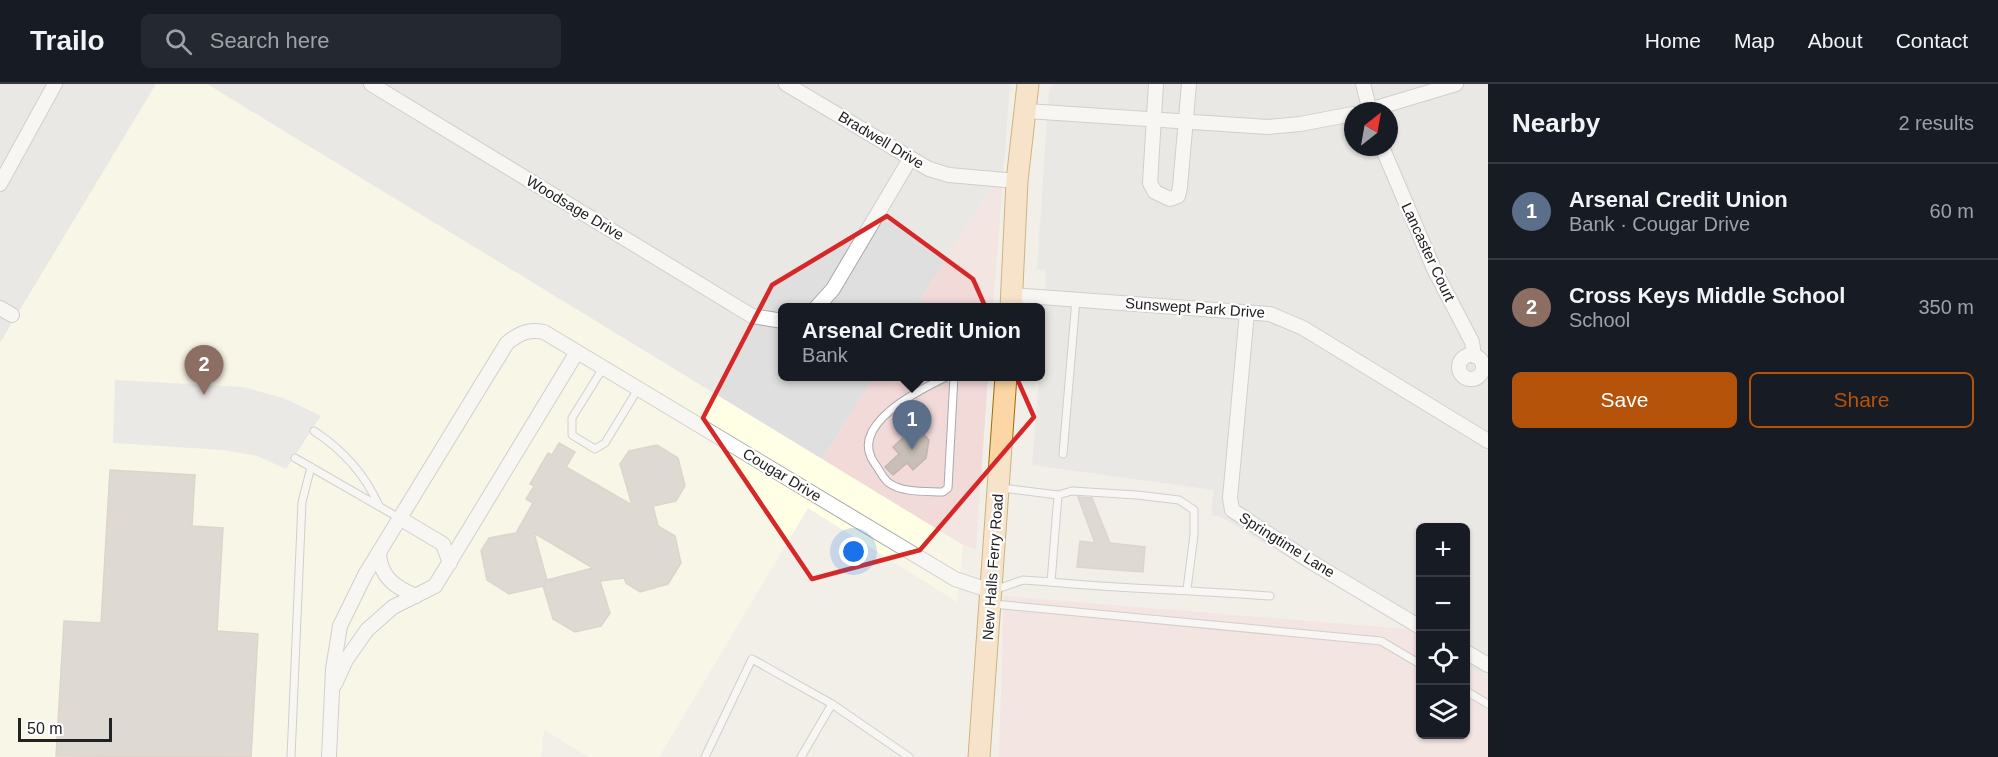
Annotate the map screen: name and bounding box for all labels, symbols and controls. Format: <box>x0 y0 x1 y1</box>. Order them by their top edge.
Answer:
search box <box>141 14 561 68</box>
text: Trailo <box>30 25 105 56</box>
icon: search <box>162 25 195 58</box>
text: Search here <box>210 28 330 53</box>
text: Home <box>1645 29 1701 52</box>
text: Map <box>1734 29 1775 52</box>
text: About <box>1808 29 1863 52</box>
text: Contact <box>1896 29 1968 52</box>
north arrow <box>1344 102 1398 156</box>
street label: Bradwell Drive <box>835 107 927 172</box>
text: Nearby <box>1512 108 1600 138</box>
text: 2 results <box>1898 112 1974 134</box>
street label: Woodsage Drive <box>523 172 627 243</box>
text: Arsenal Credit Union <box>1569 187 1788 212</box>
street label: Lancaster Court <box>1398 200 1459 304</box>
text: 1 <box>1526 200 1537 222</box>
text: 60 m <box>1930 200 1974 222</box>
text: Bank · Cougar Drive <box>1569 213 1750 235</box>
text: Cross Keys Middle School <box>1569 283 1845 308</box>
street label: Sunswept Park Drive <box>1125 294 1265 321</box>
text: 2 <box>1526 296 1537 318</box>
text: 350 m <box>1918 296 1974 318</box>
popup <box>778 303 1045 381</box>
text: School <box>1569 309 1630 331</box>
text: Arsenal Credit Union <box>802 318 1021 343</box>
text: Bank <box>802 344 848 366</box>
pin: 2 <box>184 346 224 395</box>
button: Save <box>1512 372 1737 428</box>
button: Share <box>1749 372 1974 428</box>
pin: 1 <box>892 400 932 450</box>
street label: Cougar Drive <box>740 445 825 505</box>
street label: New Halls Ferry Road <box>979 493 1006 641</box>
street label: Springtime Lane <box>1236 508 1338 581</box>
map controls <box>1416 523 1470 739</box>
button: + <box>1416 523 1470 577</box>
your location <box>839 537 868 566</box>
button: − <box>1416 577 1470 631</box>
button: locate <box>1416 631 1470 685</box>
button: layers <box>1416 685 1470 739</box>
scale bar <box>18 715 112 742</box>
text: 50 m <box>27 720 63 737</box>

